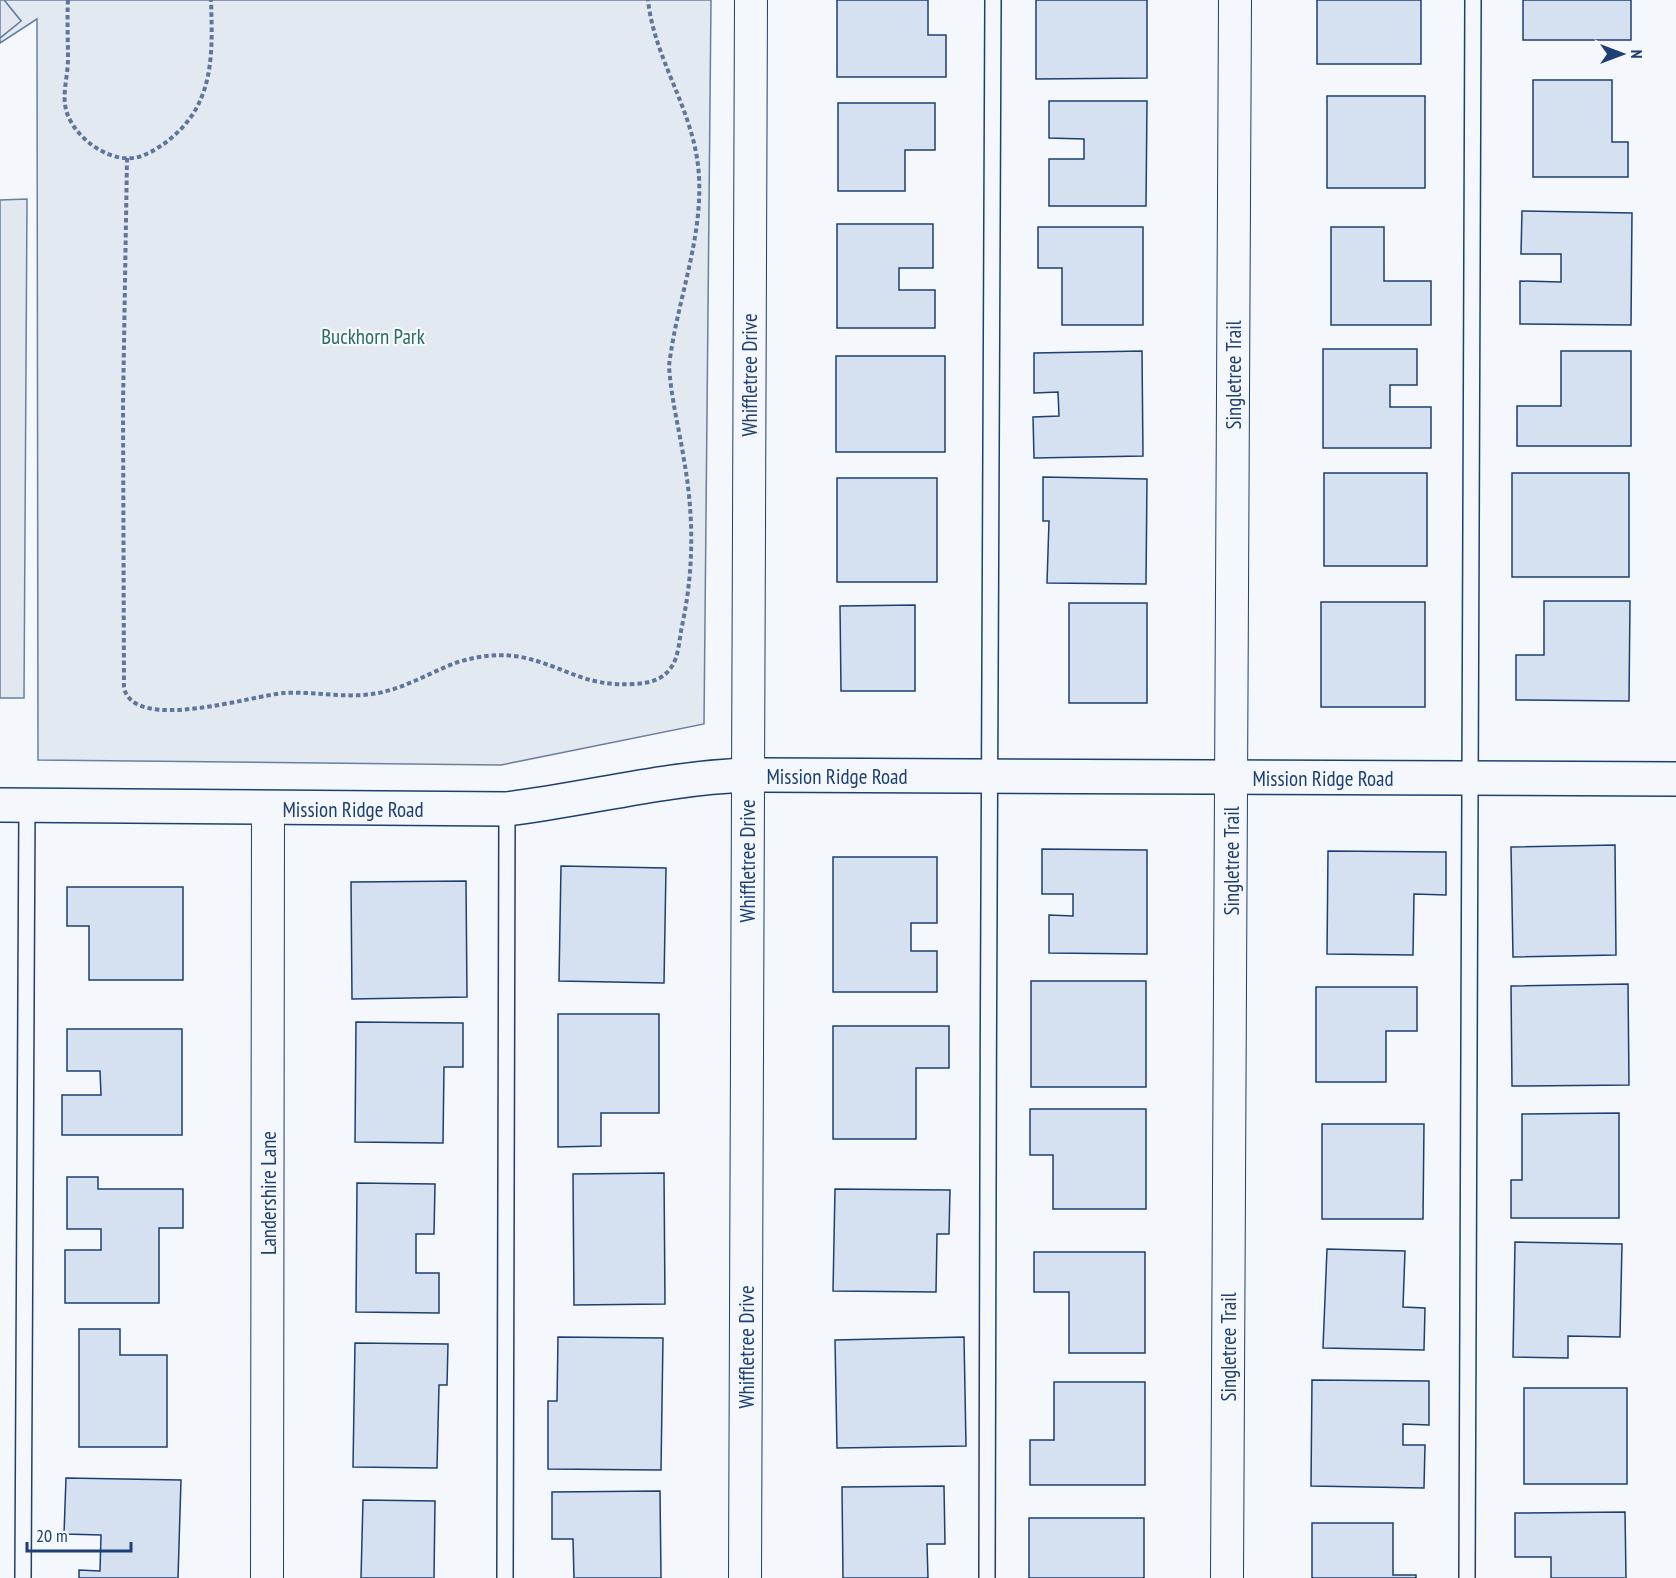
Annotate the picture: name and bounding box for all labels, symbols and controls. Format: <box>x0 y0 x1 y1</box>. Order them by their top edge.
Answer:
north arrow <box>1592 24 1652 84</box>
text: N <box>1627 50 1647 58</box>
street label: Whiffletree Drive <box>736 313 763 437</box>
street label: Singletree Trail <box>1220 320 1247 430</box>
park label: Buckhorn Park <box>321 323 425 350</box>
street label: Mission Ridge Road <box>766 763 908 790</box>
street label: Mission Ridge Road <box>1252 765 1394 792</box>
street label: Mission Ridge Road <box>282 796 424 823</box>
street label: Whiffletree Drive <box>734 799 761 923</box>
street label: Singletree Trail <box>1218 806 1245 916</box>
street label: Landershire Lane <box>255 1131 282 1255</box>
street label: Whiffletree Drive <box>733 1285 760 1409</box>
street label: Singletree Trail <box>1215 1292 1242 1402</box>
scale bar <box>27 1515 130 1553</box>
text: 20 m <box>36 1524 68 1547</box>

